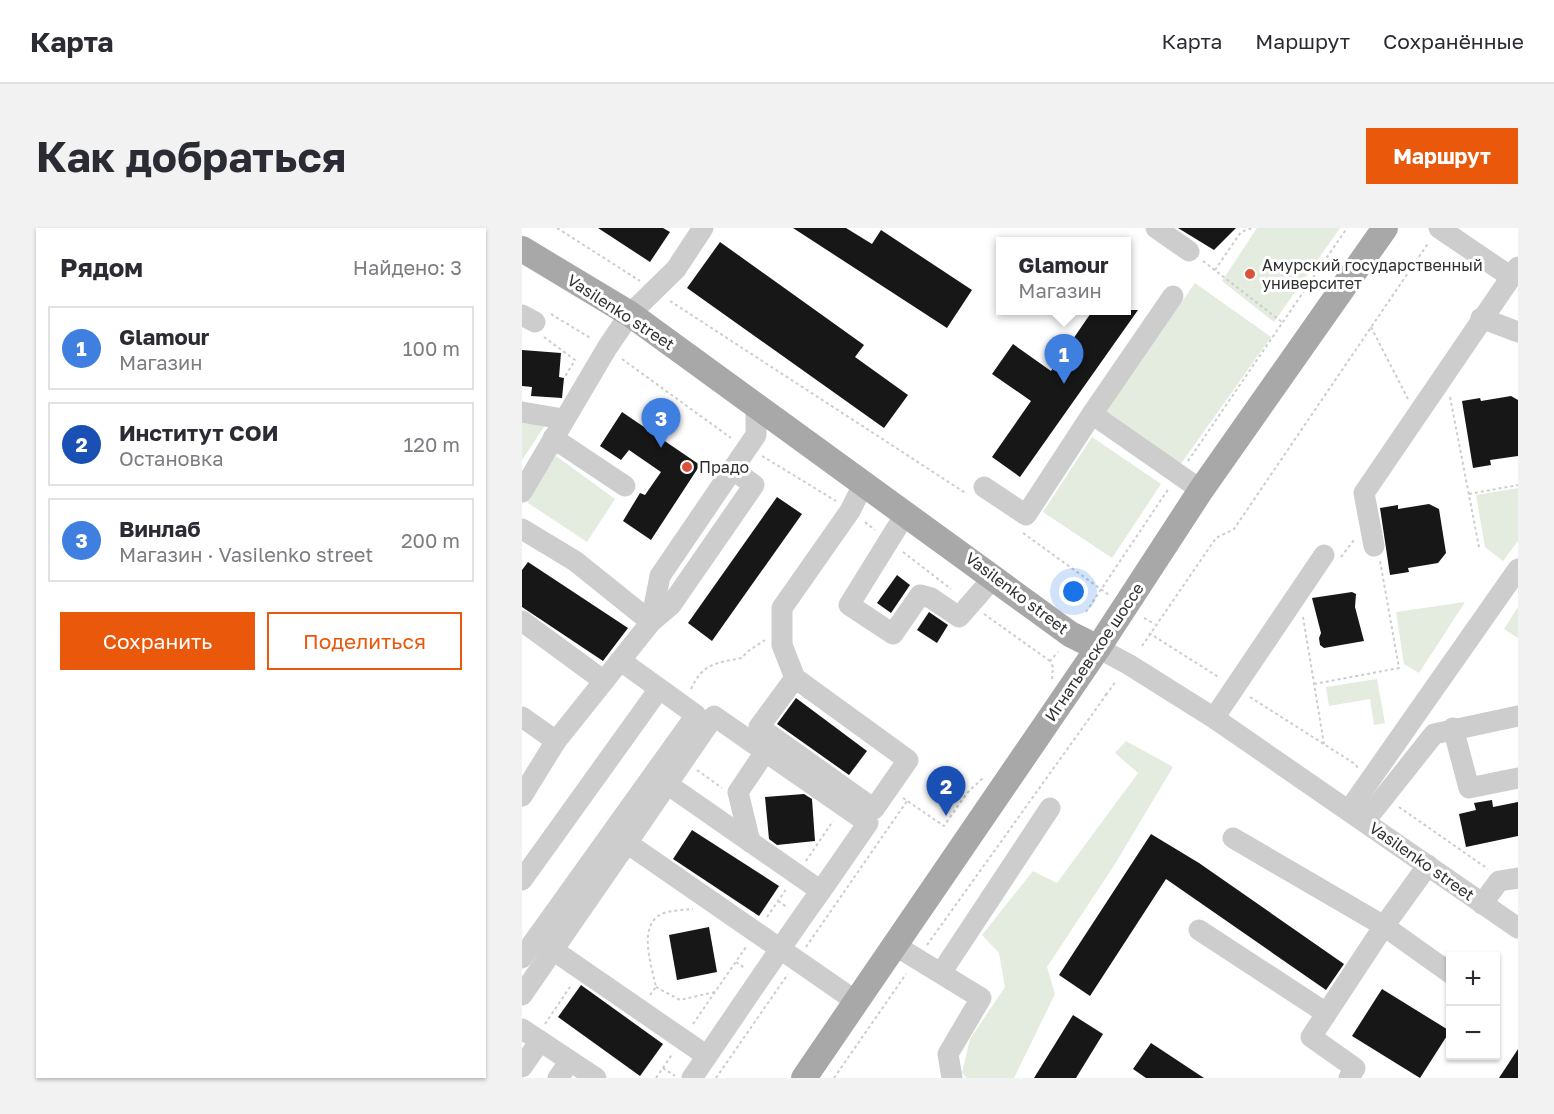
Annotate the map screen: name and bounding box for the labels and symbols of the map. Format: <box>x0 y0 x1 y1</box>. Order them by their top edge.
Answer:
place label: Амурский государственный университет <box>1262 255 1483 293</box>
marker: Амурский государственный университет <box>1243 267 1257 281</box>
street label: Vasilenko street <box>564 270 678 354</box>
pin: 1 <box>1044 334 1084 384</box>
pin: 3 <box>642 398 680 448</box>
place label: Прадо <box>699 457 749 477</box>
marker: Прадо <box>680 460 694 474</box>
street label: Vasilenko street <box>962 548 1072 638</box>
your location <box>1059 577 1088 606</box>
street label: Игнатьевское шоссе <box>1040 579 1148 725</box>
pin: 2 <box>926 766 966 816</box>
street label: Vasilenko street <box>1366 817 1478 905</box>

